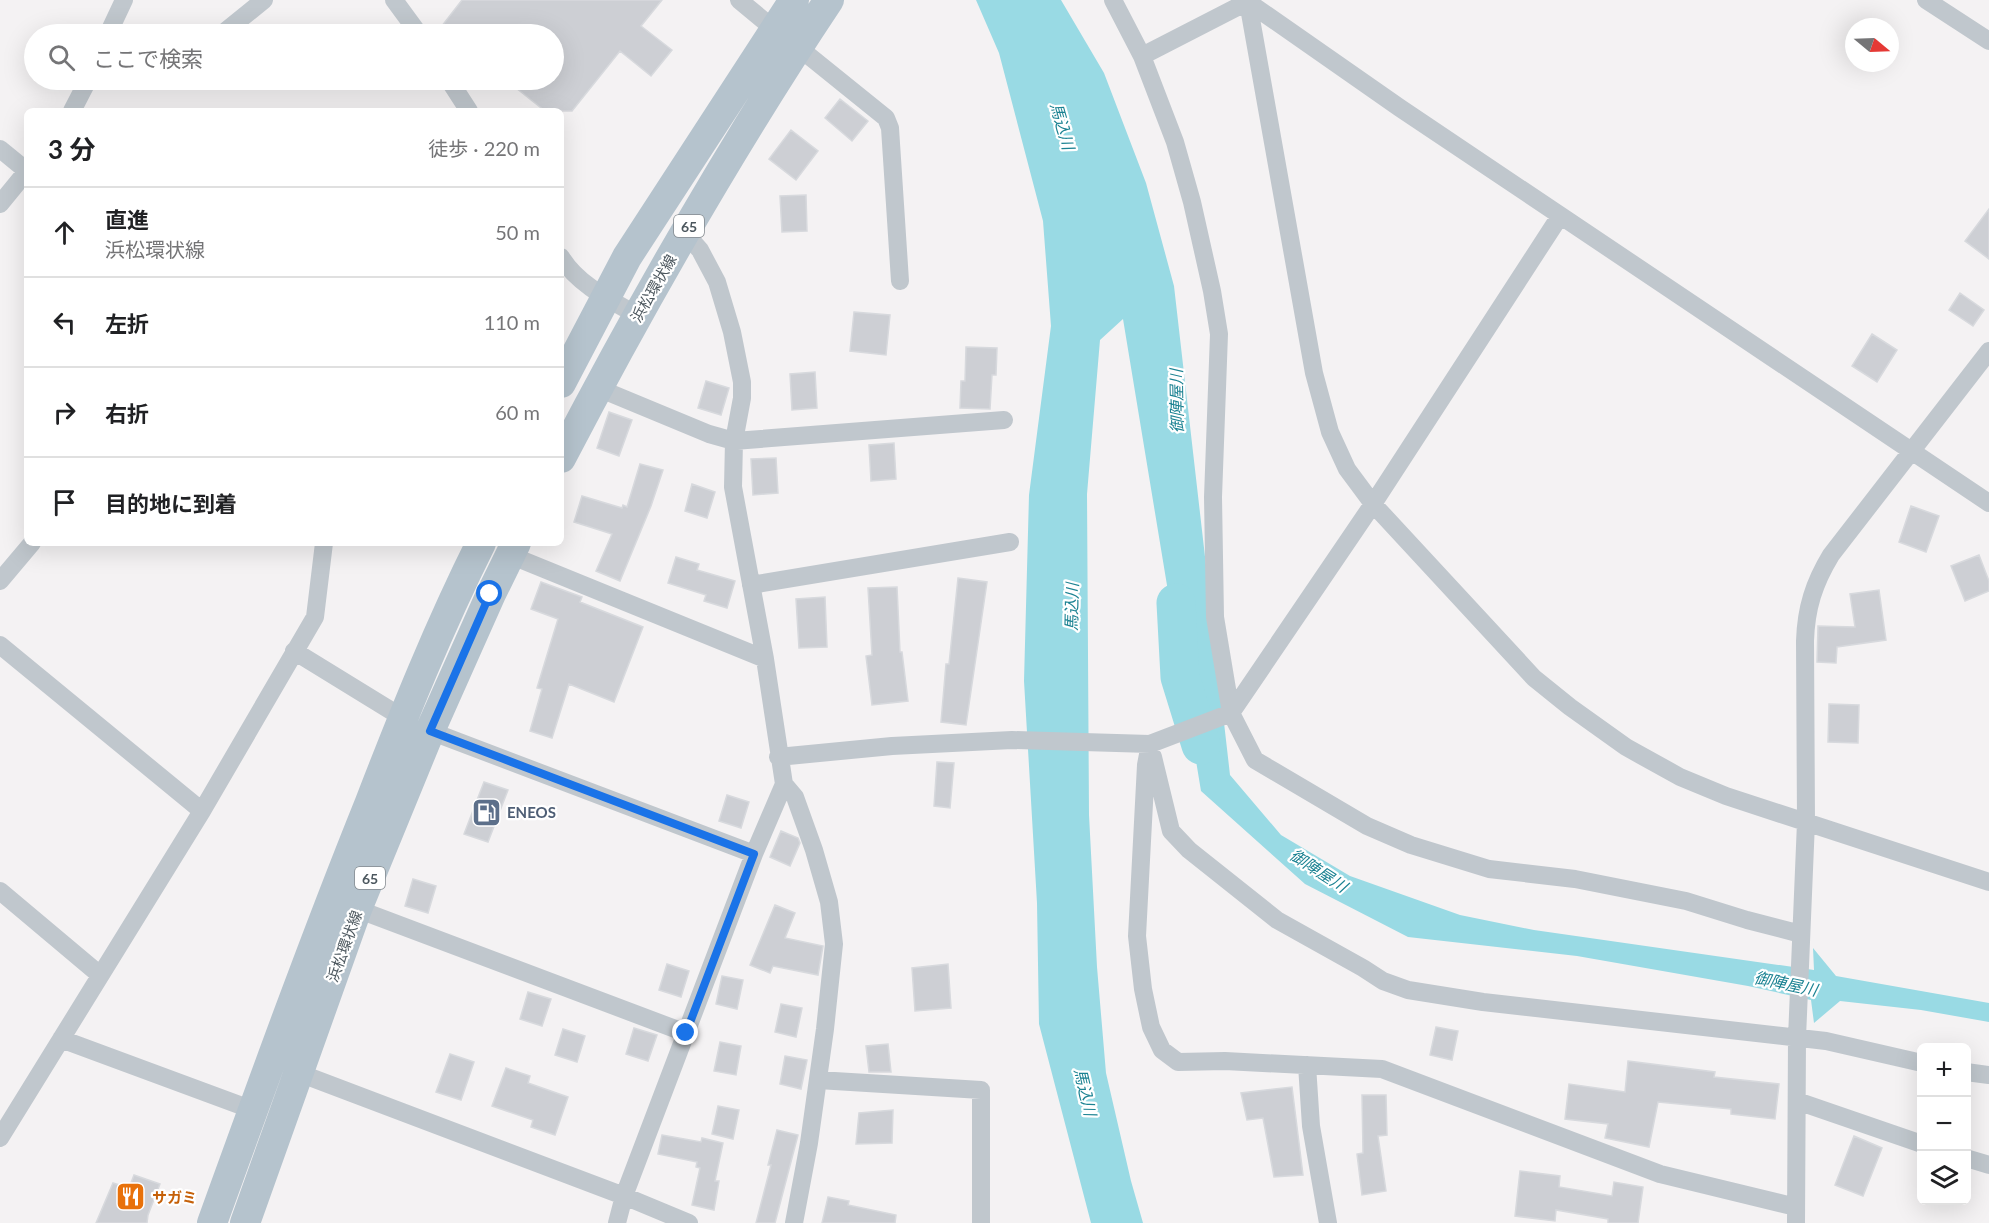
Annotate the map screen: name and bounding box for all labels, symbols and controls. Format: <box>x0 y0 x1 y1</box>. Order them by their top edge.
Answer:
north arrow <box>1845 18 1899 72</box>
search box <box>24 24 564 90</box>
icon: search <box>45 41 78 74</box>
text: ここで検索 <box>93 45 203 72</box>
water label: 馬込川 <box>1047 100 1079 154</box>
text: 3 分 <box>48 133 95 165</box>
text: 徒歩 · 220 m <box>428 136 540 160</box>
text: 直進 <box>105 206 149 233</box>
road number: 65 <box>674 215 704 237</box>
icon: ahead <box>48 216 81 249</box>
text: 50 m <box>495 220 540 244</box>
text: 浜松環状線 <box>105 237 205 261</box>
street label: 浜松環状線 <box>626 251 680 325</box>
icon: left <box>48 306 81 339</box>
text: 左折 <box>105 310 149 337</box>
text: 110 m <box>484 310 540 334</box>
water label: 御陣屋川 <box>1166 367 1186 433</box>
icon: right <box>48 396 81 429</box>
text: 右折 <box>105 400 149 427</box>
text: 60 m <box>495 400 540 424</box>
icon: arrive <box>48 486 81 519</box>
text: 目的地に到着 <box>105 490 237 517</box>
route start <box>476 580 502 606</box>
water label: 馬込川 <box>1061 581 1081 631</box>
fuel station icon: ENEOS <box>470 796 502 828</box>
place label: ENEOS <box>507 803 556 821</box>
water label: 御陣屋川 <box>1287 845 1353 896</box>
road number: 65 <box>355 867 385 889</box>
street label: 浜松環状線 <box>323 908 365 984</box>
water label: 御陣屋川 <box>1753 967 1821 999</box>
route end <box>672 1019 698 1045</box>
map controls <box>1917 1043 1971 1205</box>
button: + <box>1917 1043 1971 1097</box>
water label: 馬込川 <box>1071 1066 1101 1119</box>
button: − <box>1917 1097 1971 1151</box>
button: layers <box>1917 1151 1971 1205</box>
restaurant icon: サガミ <box>115 1181 147 1213</box>
place label: サガミ <box>152 1188 197 1206</box>

